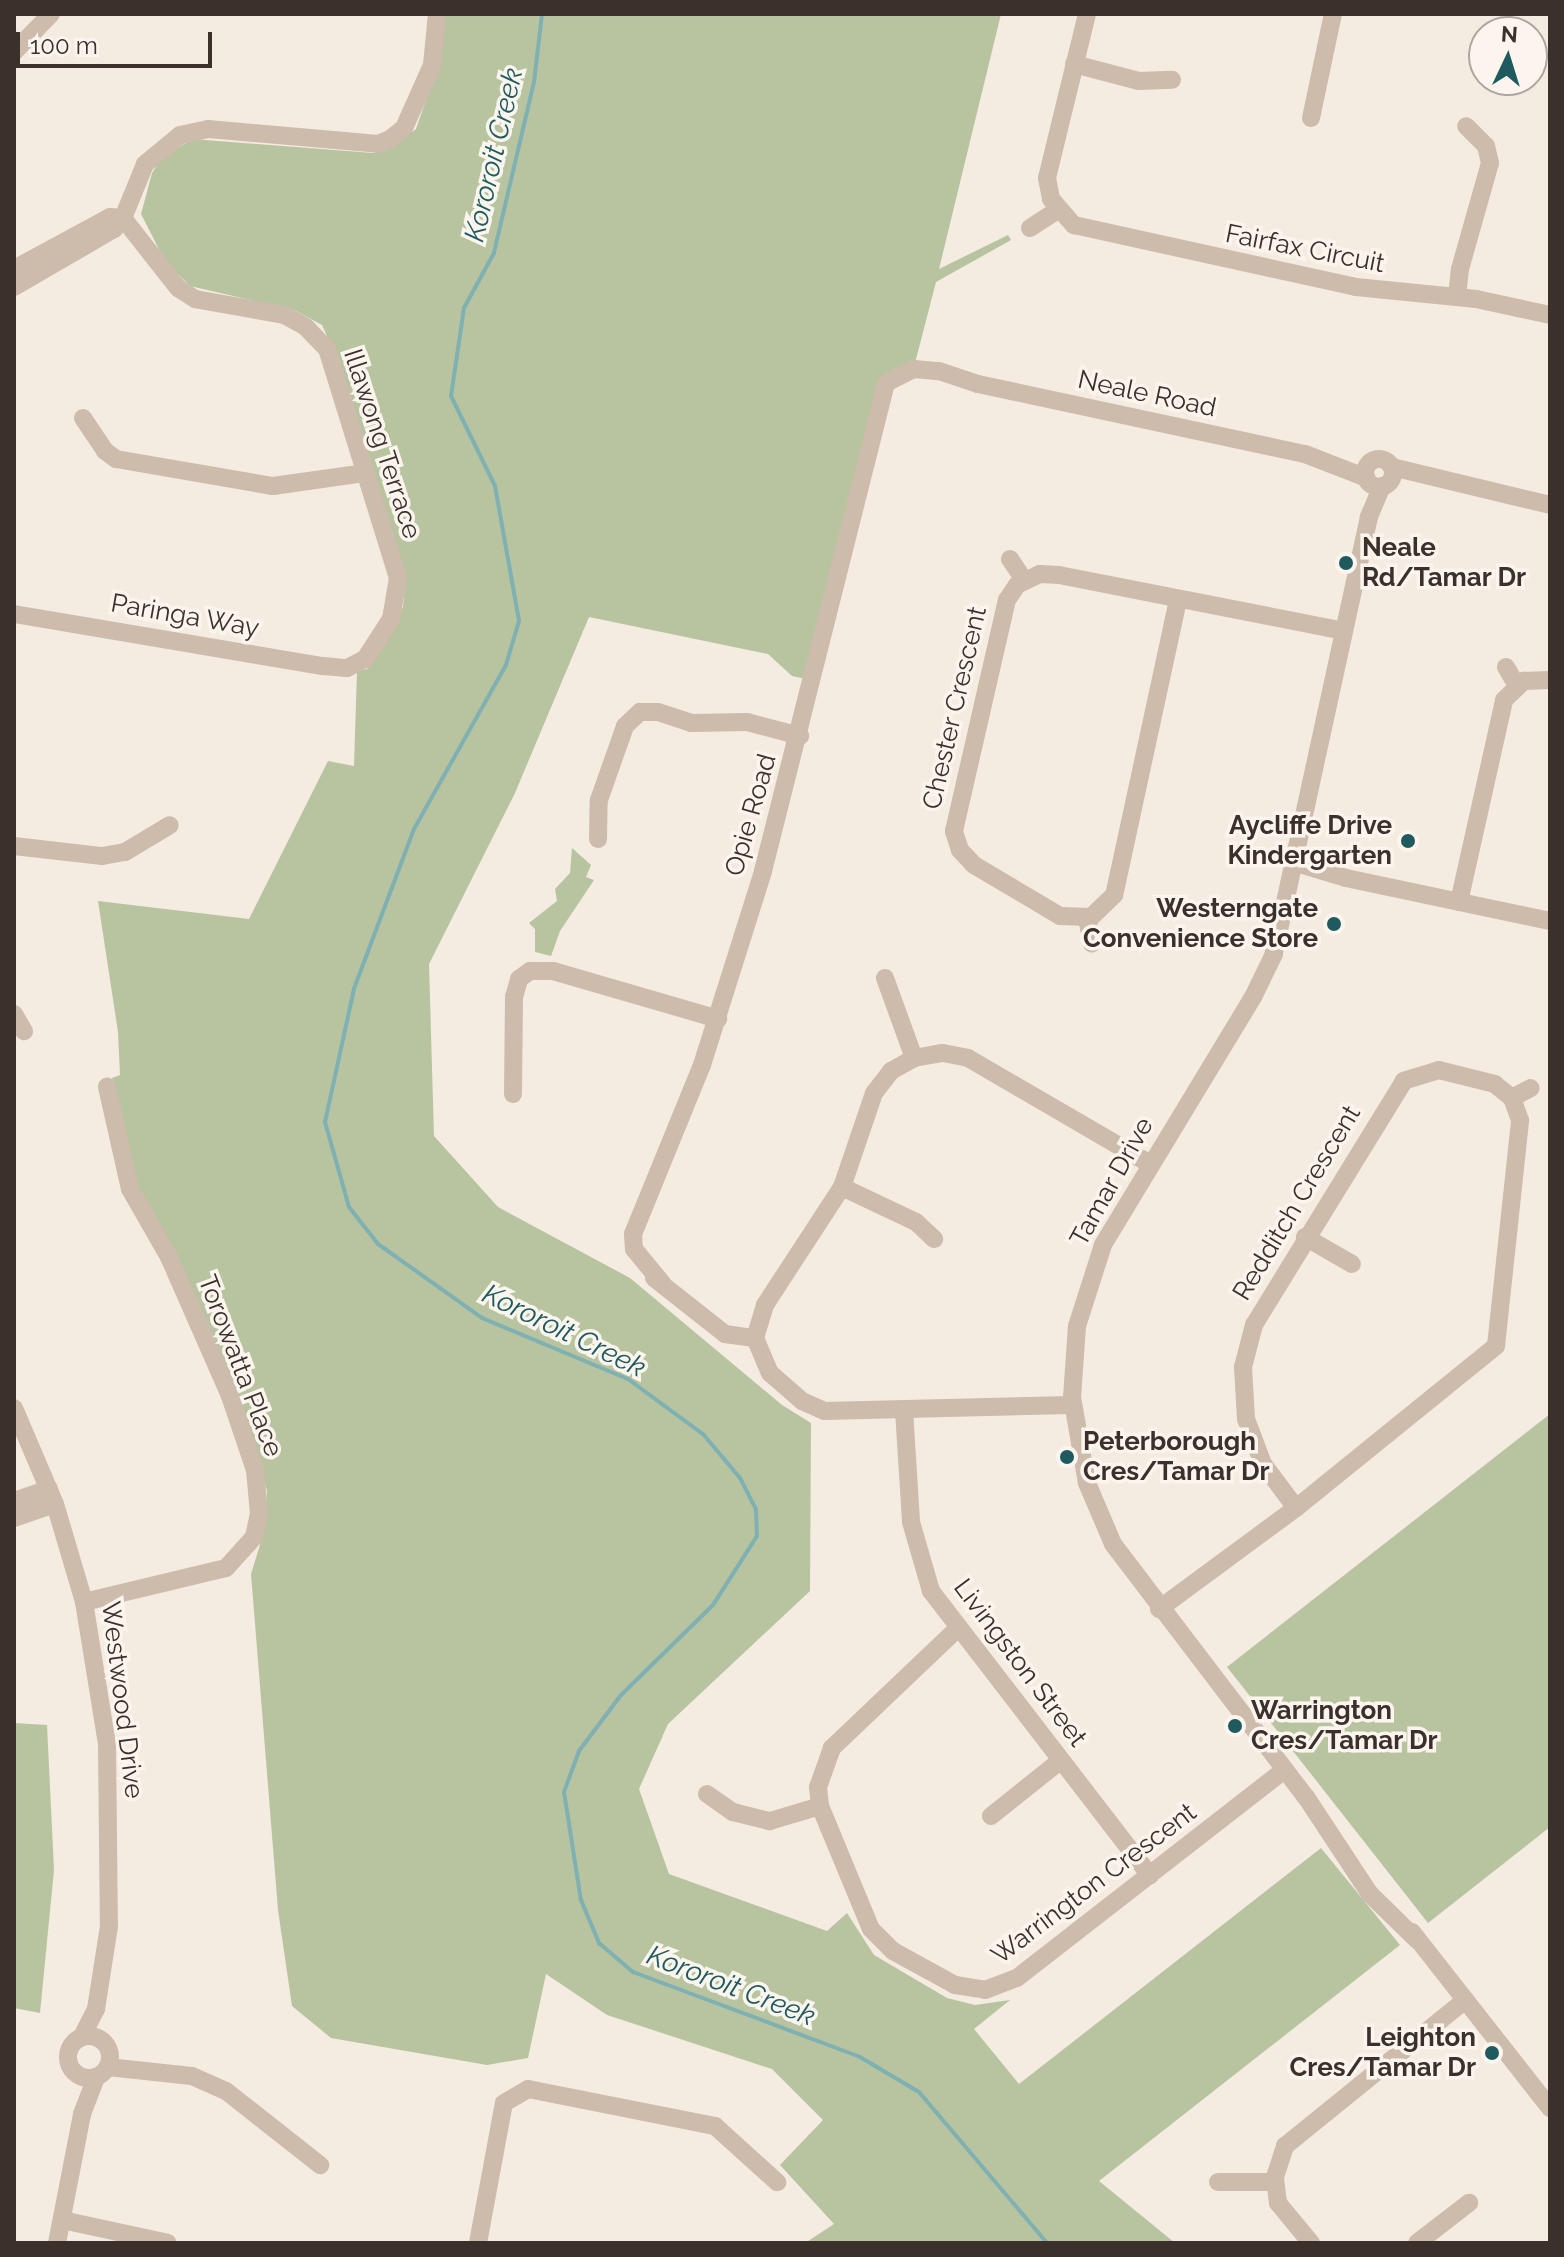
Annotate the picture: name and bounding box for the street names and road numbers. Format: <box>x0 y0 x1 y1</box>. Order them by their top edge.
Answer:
street label: Fairfax Circuit <box>1223 218 1387 280</box>
street label: Illawong Terrace <box>337 345 427 543</box>
street label: Neale Road <box>1075 364 1219 424</box>
street label: Paringa Way <box>108 588 262 644</box>
street label: Chester Crescent <box>916 603 994 813</box>
street label: Opie Road <box>719 750 783 880</box>
street label: Redditch Crescent <box>1226 1100 1368 1306</box>
street label: Tamar Drive <box>1064 1112 1160 1252</box>
street label: Torowatta Place <box>191 1271 289 1461</box>
street label: Livingston Street <box>947 1573 1093 1753</box>
street label: Westwood Drive <box>94 1600 150 1800</box>
street label: Warrington Crescent <box>985 1797 1203 1971</box>

